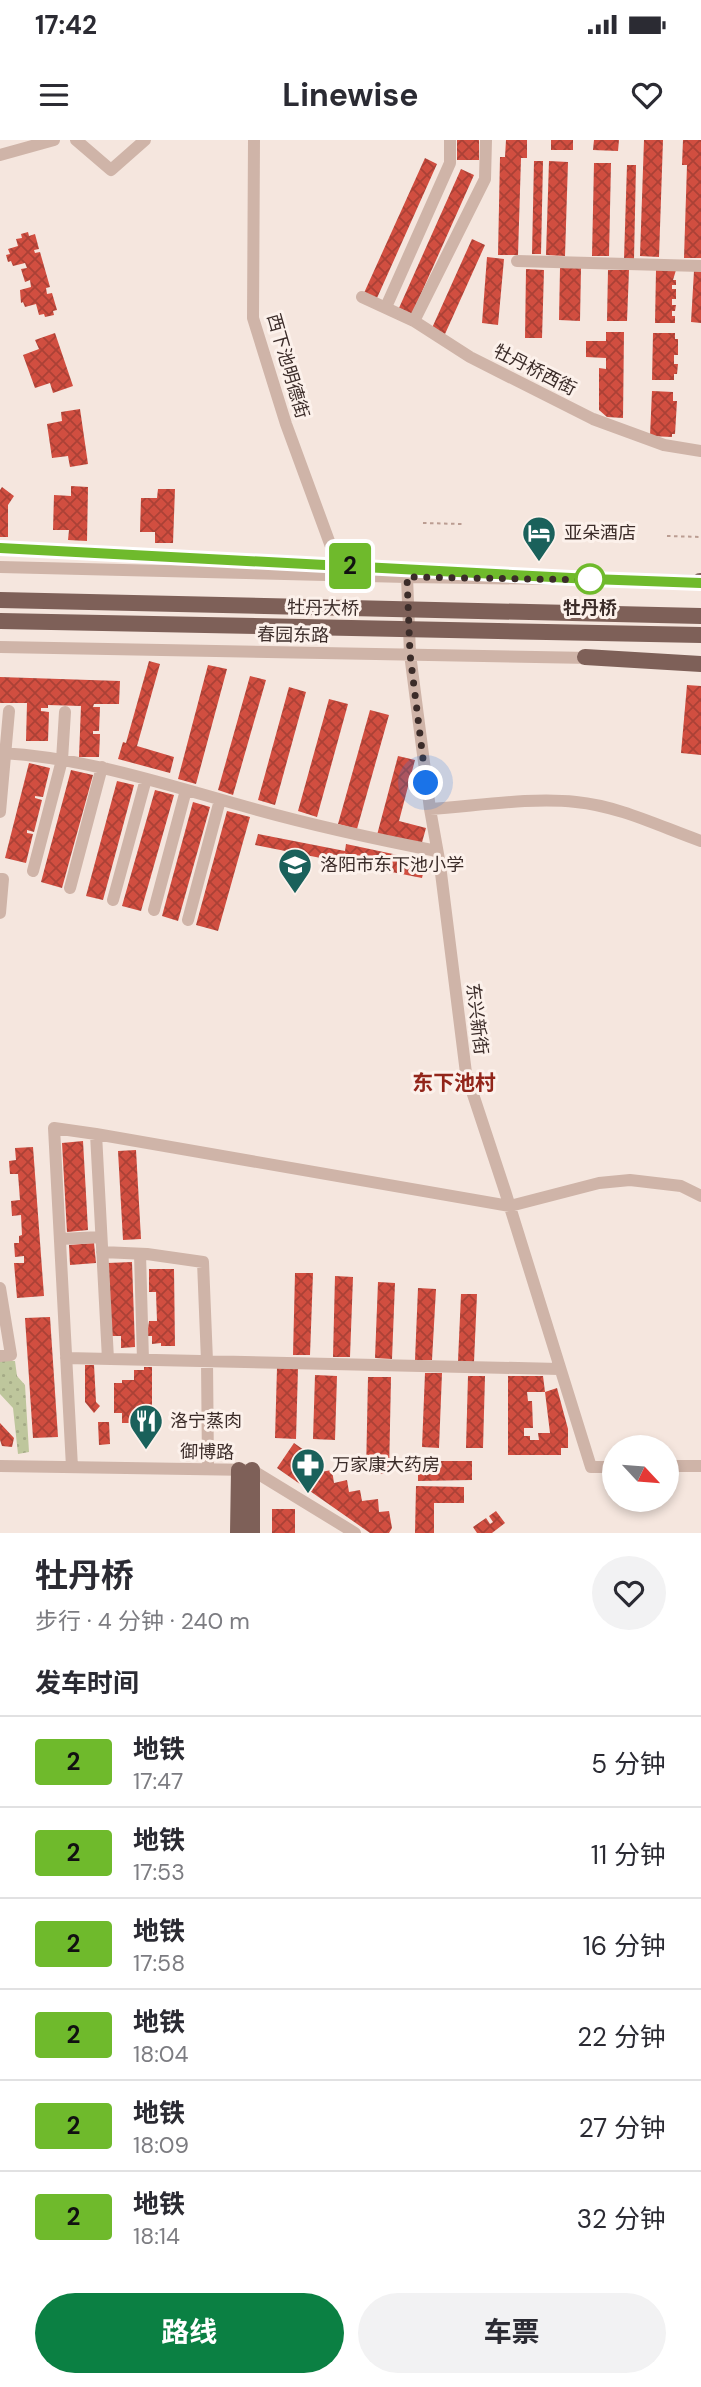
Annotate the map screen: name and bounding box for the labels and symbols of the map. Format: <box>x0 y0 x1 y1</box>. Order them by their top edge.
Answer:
street label: 西下池明德街 <box>262 311 314 421</box>
street label: 牡丹桥西街 <box>489 339 581 401</box>
hotel icon: 亚朵酒店 <box>520 514 558 563</box>
place label: 亚朵酒店 <box>564 521 636 545</box>
line badge: 2 <box>327 543 373 589</box>
marker: 牡丹桥 <box>575 564 605 594</box>
street label: 牡丹大桥 <box>287 595 359 621</box>
place label: 牡丹桥 <box>563 596 617 620</box>
street label: 春园东路 <box>257 622 329 648</box>
your location <box>408 765 443 800</box>
school or university icon: 洛阳市东下池小学 <box>276 846 314 895</box>
place label: 洛阳市东下池小学 <box>320 853 464 877</box>
street label: 东兴新街 <box>461 982 493 1056</box>
district label: 东下池村 <box>412 1069 496 1097</box>
restaurant icon: 洛宁蒸肉 <box>127 1402 165 1451</box>
place label: 洛宁蒸肉 <box>170 1409 242 1433</box>
north arrow <box>602 1435 679 1512</box>
street label: 御博路 <box>180 1440 234 1464</box>
pharmacy icon: 万家康大药房 <box>289 1446 327 1495</box>
place label: 万家康大药房 <box>332 1453 440 1477</box>

